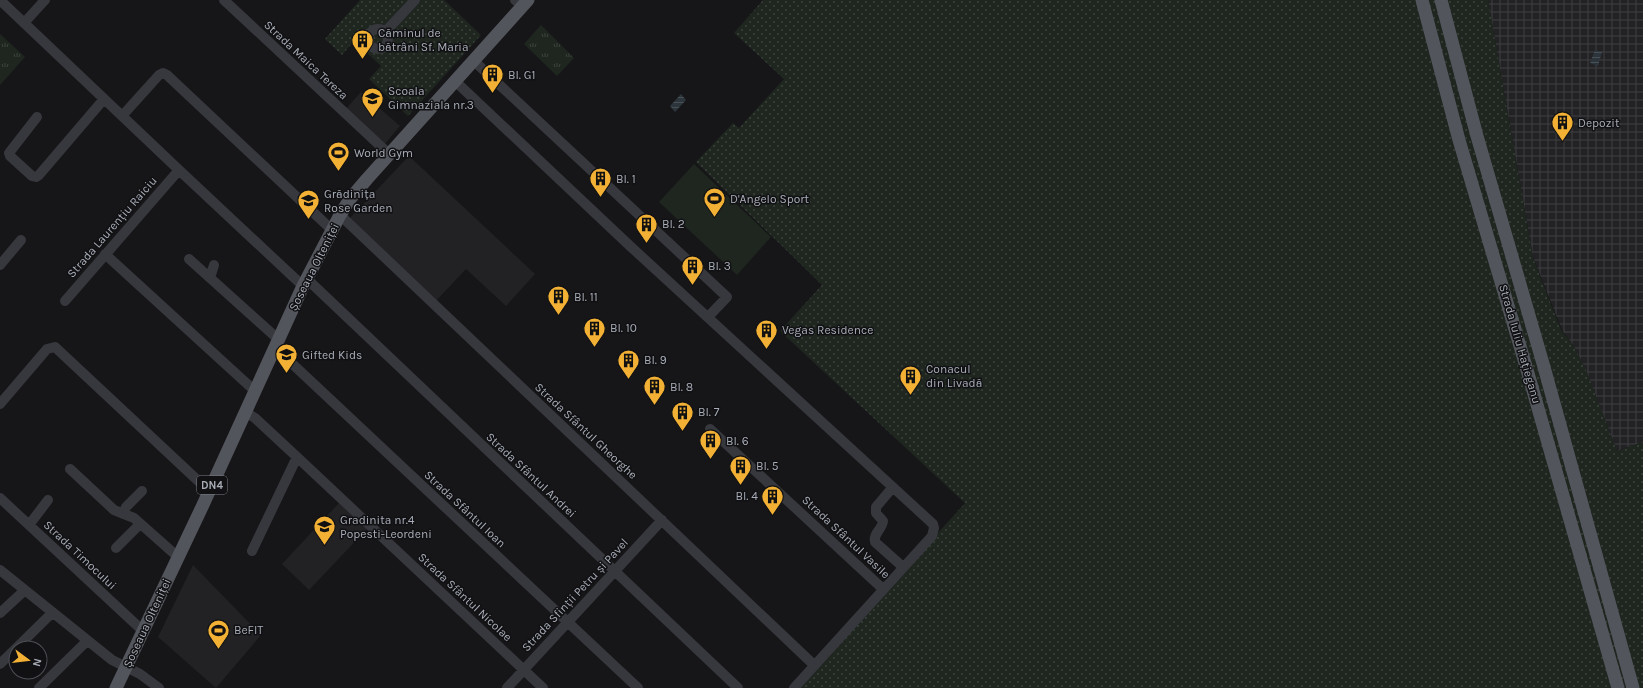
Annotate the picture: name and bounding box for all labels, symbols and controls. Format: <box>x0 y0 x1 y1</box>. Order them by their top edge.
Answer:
street label: Strada Maica Tereza <box>261 18 351 102</box>
place label: Căminul de bătrâni Sf. Maria <box>378 26 469 54</box>
building icon: Căminul de bătrâni Sf. Maria <box>349 27 375 60</box>
building icon: Bl. G1 <box>480 62 506 95</box>
place label: Bl. G1 <box>508 68 536 82</box>
place label: Scoala Gimnaziala nr.3 <box>388 84 474 112</box>
school or university icon: Scoala Gimnaziala nr.3 <box>359 85 385 118</box>
building icon: Depozit <box>1549 110 1575 143</box>
place label: Depozit <box>1578 116 1620 130</box>
sports icon: World Gym <box>325 140 351 173</box>
place label: World Gym <box>354 146 413 160</box>
building icon: Bl. 1 <box>588 166 614 199</box>
place label: Bl. 1 <box>616 172 636 186</box>
street label: Strada Laurențiu Raiciu <box>64 174 160 280</box>
sports icon: D'Angelo Sport <box>702 186 728 219</box>
place label: Grădinița Rose Garden <box>324 187 392 215</box>
school or university icon: Grădinița Rose Garden <box>295 188 321 221</box>
place label: D'Angelo Sport <box>730 192 810 206</box>
building icon: Bl. 2 <box>633 211 659 244</box>
place label: Bl. 2 <box>662 217 685 231</box>
street label: Șoseaua Olteniței <box>286 221 342 313</box>
building icon: Bl. 3 <box>680 253 706 286</box>
place label: Bl. 3 <box>708 259 731 273</box>
street label: Strada Iuliu Hațieganu <box>1496 283 1544 405</box>
building icon: Bl. 11 <box>546 284 572 317</box>
place label: Bl. 11 <box>574 290 598 304</box>
building icon: Bl. 10 <box>581 315 607 348</box>
building icon: Vegas Residence <box>754 317 780 350</box>
place label: Bl. 10 <box>610 321 637 335</box>
place label: Vegas Residence <box>782 323 873 337</box>
school or university icon: Gifted Kids <box>274 342 300 375</box>
building icon: Bl. 9 <box>615 347 641 380</box>
place label: Gifted Kids <box>302 348 362 362</box>
place label: Bl. 9 <box>644 353 667 367</box>
place label: Conacul din Livadă <box>926 362 982 390</box>
building icon: Conacul din Livadă <box>898 363 924 396</box>
building icon: Bl. 8 <box>642 374 668 407</box>
street label: Strada Sfântul Gheorghe <box>532 380 640 482</box>
place label: Bl. 8 <box>670 380 693 394</box>
building icon: Bl. 7 <box>669 399 695 432</box>
place label: Bl. 7 <box>698 405 720 419</box>
building icon: Bl. 6 <box>698 428 724 461</box>
street label: Strada Sfântul Andrei <box>483 430 579 520</box>
place label: Bl. 6 <box>726 434 749 448</box>
building icon: Bl. 5 <box>727 453 753 486</box>
place label: Bl. 5 <box>756 459 779 473</box>
street label: Strada Sfântul Ioan <box>421 468 509 550</box>
road number: DN4 <box>197 476 227 494</box>
building icon: Bl. 4 <box>760 483 786 516</box>
place label: Bl. 4 <box>735 489 758 503</box>
street label: Strada Sfântul Vasile <box>799 493 893 581</box>
place label: Gradinita nr.4 Popesti-Leordeni <box>340 513 432 541</box>
school or university icon: Gradinita nr.4 Popesti-Leordeni <box>311 514 337 547</box>
street label: Strada Timocului <box>41 518 119 592</box>
street label: Strada Sfinții Petru și Pavel <box>519 536 631 654</box>
street label: Strada Sfântul Nicolae <box>415 550 515 644</box>
street label: Șoseaua Olteniței <box>120 576 174 670</box>
sports icon: BeFIT <box>205 617 231 650</box>
place label: BeFIT <box>234 623 263 637</box>
north arrow <box>8 640 48 680</box>
text: N <box>30 657 44 668</box>

